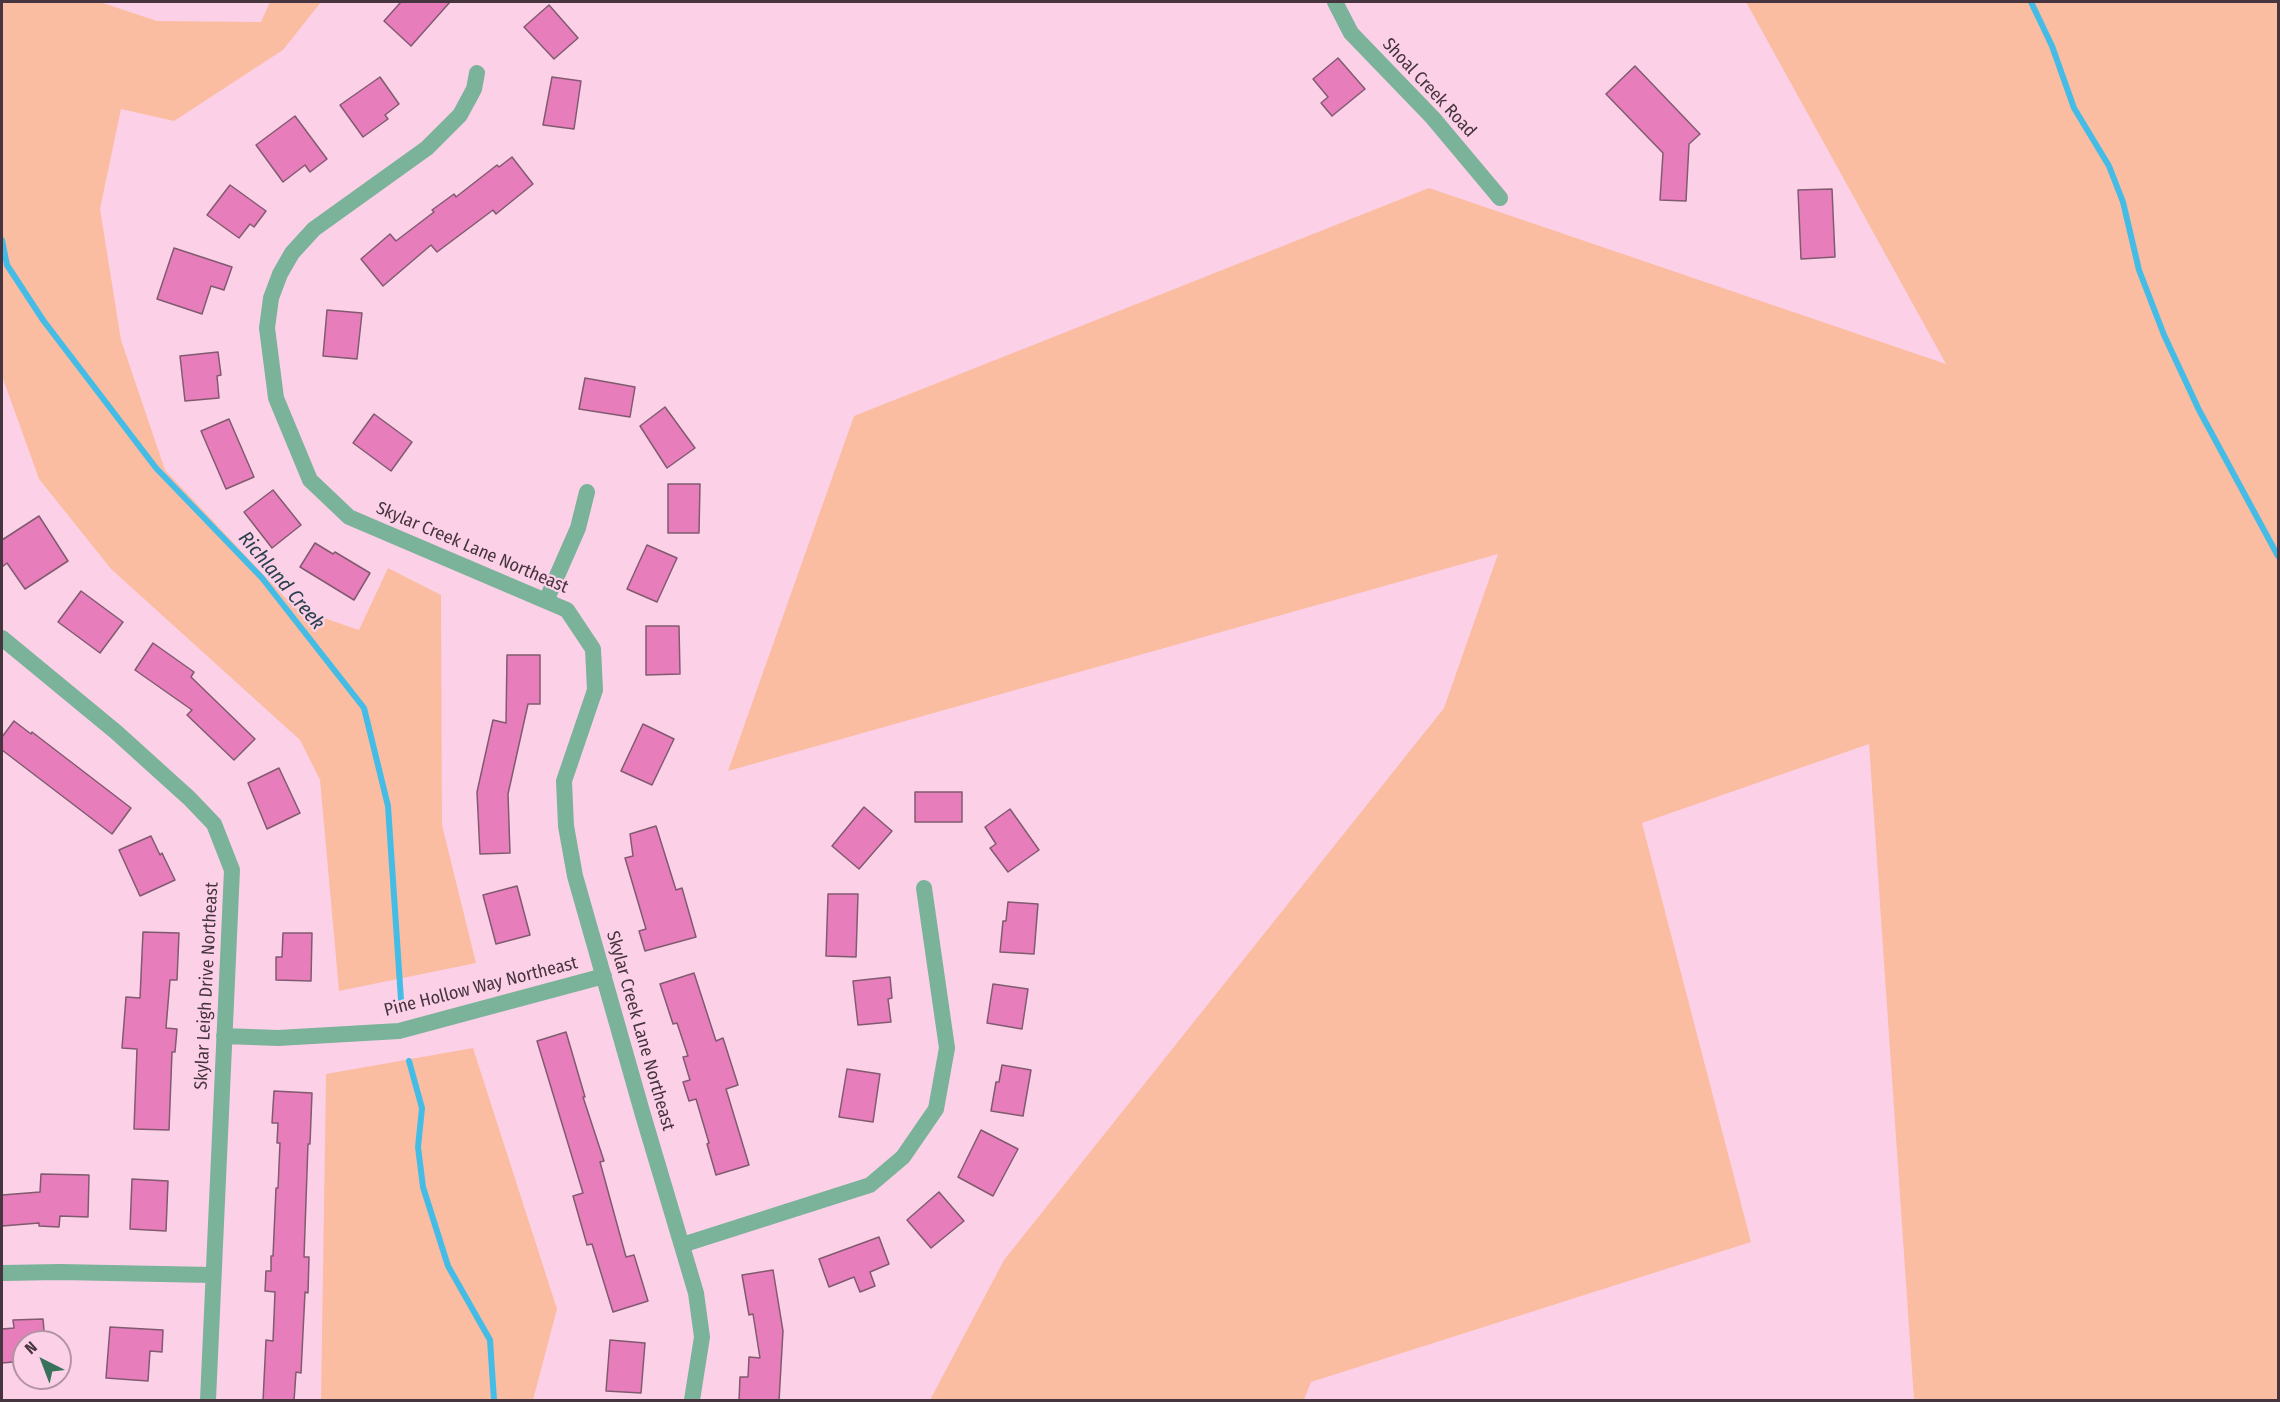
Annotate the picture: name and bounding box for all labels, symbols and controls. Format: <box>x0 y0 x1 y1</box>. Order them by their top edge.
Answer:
street label: Shoal Creek Road <box>1378 34 1480 142</box>
street label: Skylar Creek Lane Northeast <box>373 498 571 598</box>
water label: Richland Creek <box>233 527 329 635</box>
street label: Skylar Leigh Drive Northeast <box>191 882 223 1090</box>
street label: Skylar Creek Lane Northeast <box>601 929 679 1133</box>
street label: Pine Hollow Way Northeast <box>382 952 580 1022</box>
north arrow <box>12 1330 72 1390</box>
text: N <box>21 1337 41 1358</box>

